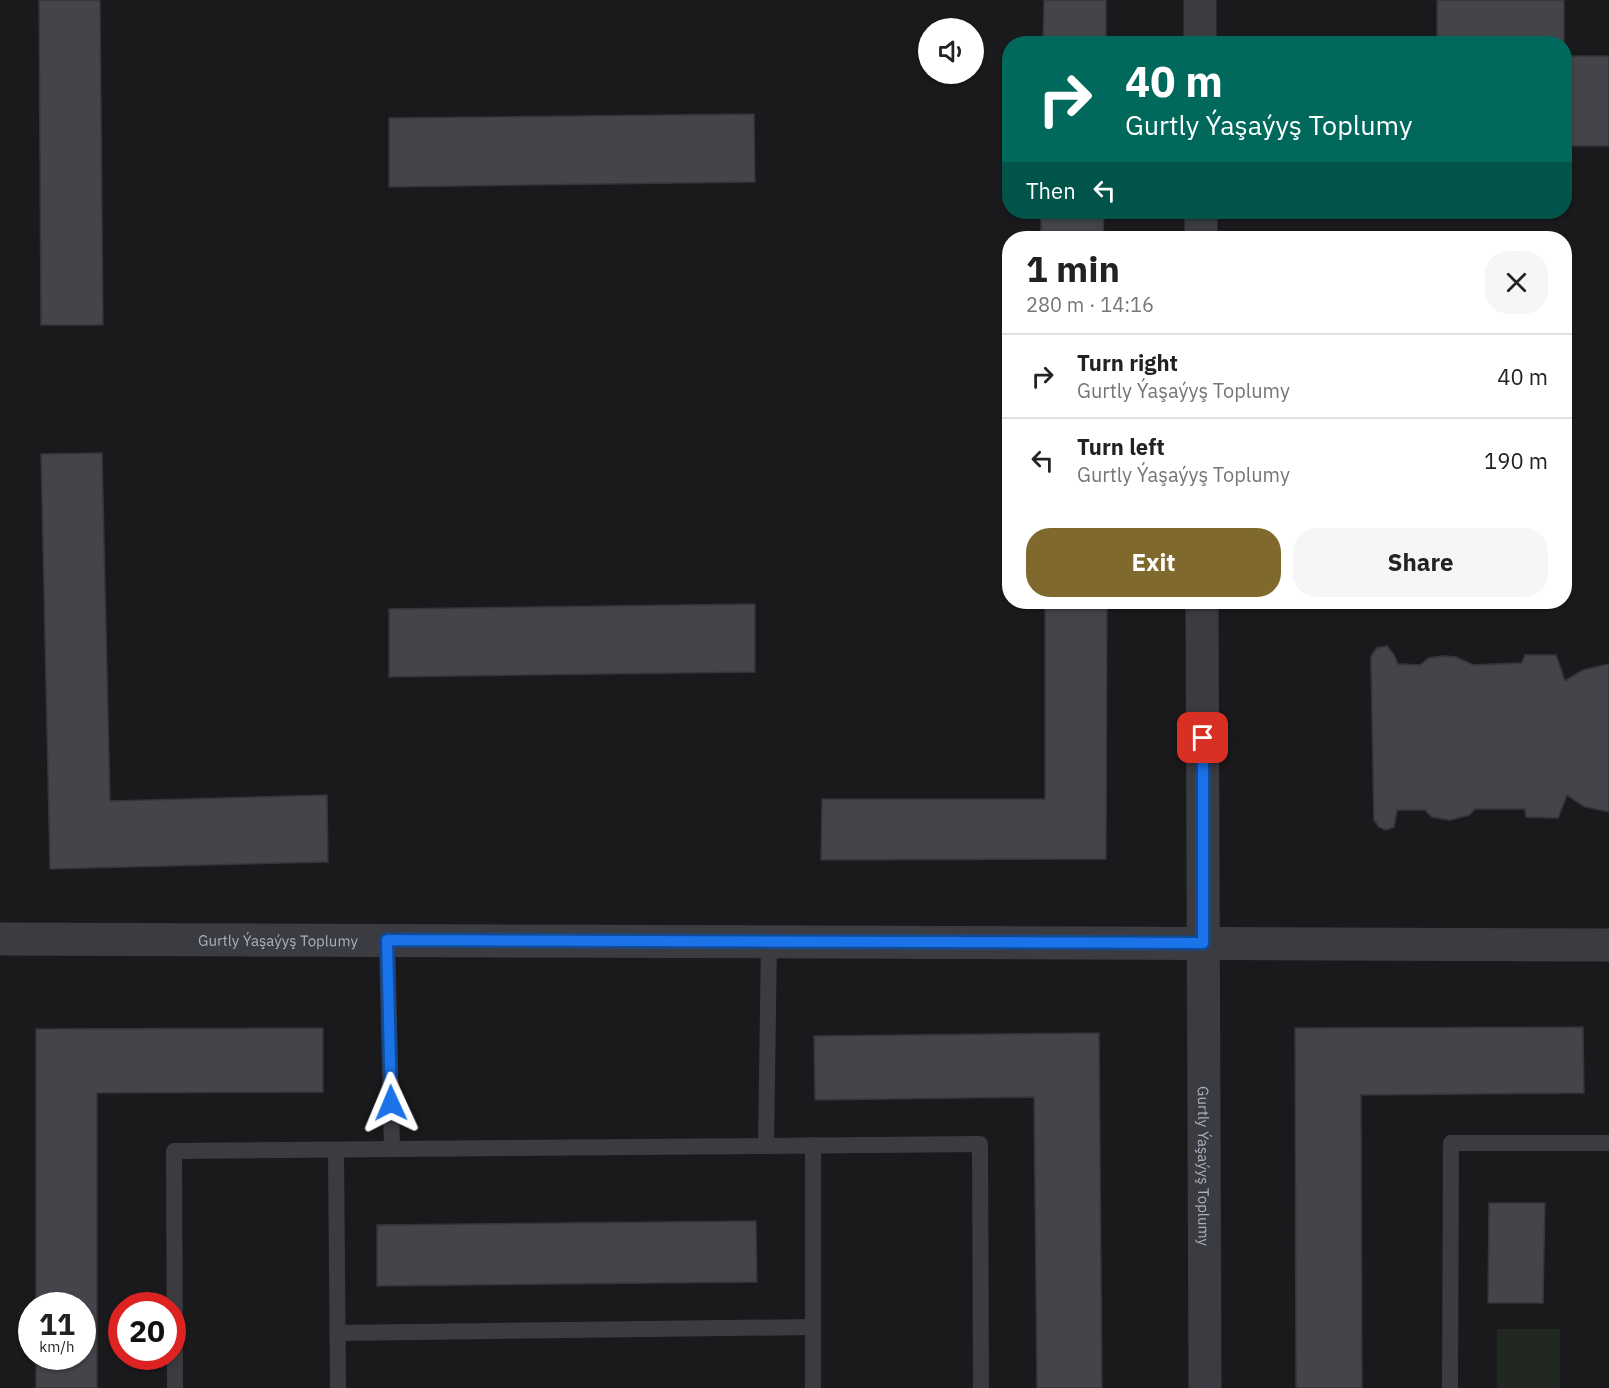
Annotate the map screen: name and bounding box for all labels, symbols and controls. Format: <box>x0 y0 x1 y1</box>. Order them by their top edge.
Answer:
map controls <box>918 18 984 84</box>
button: sound <box>918 18 984 84</box>
text: 40 m <box>1125 54 1223 109</box>
icon: right <box>1026 60 1104 138</box>
text: Gurtly Ýaşaýyş Toplumy <box>1125 107 1412 142</box>
icon: left <box>1088 174 1121 207</box>
text: Then <box>1026 176 1076 205</box>
text: 1 min <box>1026 245 1120 292</box>
button: close <box>1485 251 1548 314</box>
text: 280 m · 14:16 <box>1026 291 1154 318</box>
text: Turn right <box>1077 348 1178 377</box>
icon: right <box>1026 360 1059 393</box>
text: 40 m <box>1497 362 1548 391</box>
text: Gurtly Ýaşaýyş Toplumy <box>1077 377 1290 404</box>
text: Turn left <box>1077 432 1165 461</box>
icon: left <box>1026 444 1059 477</box>
text: 190 m <box>1484 446 1548 475</box>
text: Gurtly Ýaşaýyş Toplumy <box>1077 461 1290 488</box>
button: Exit <box>1026 528 1281 597</box>
button: Share <box>1293 528 1548 597</box>
pin <box>1177 712 1228 763</box>
icon: arrive <box>1186 721 1219 754</box>
street label: Gurtly Ýaşaýyş Toplumy <box>198 930 358 950</box>
position arrow <box>359 1071 423 1135</box>
street label: Gurtly Ýaşaýyş Toplumy <box>1194 1086 1214 1246</box>
speed limit sign: 20 <box>108 1292 186 1370</box>
text: 11 <box>39 1304 75 1343</box>
text: km/h <box>39 1337 75 1356</box>

